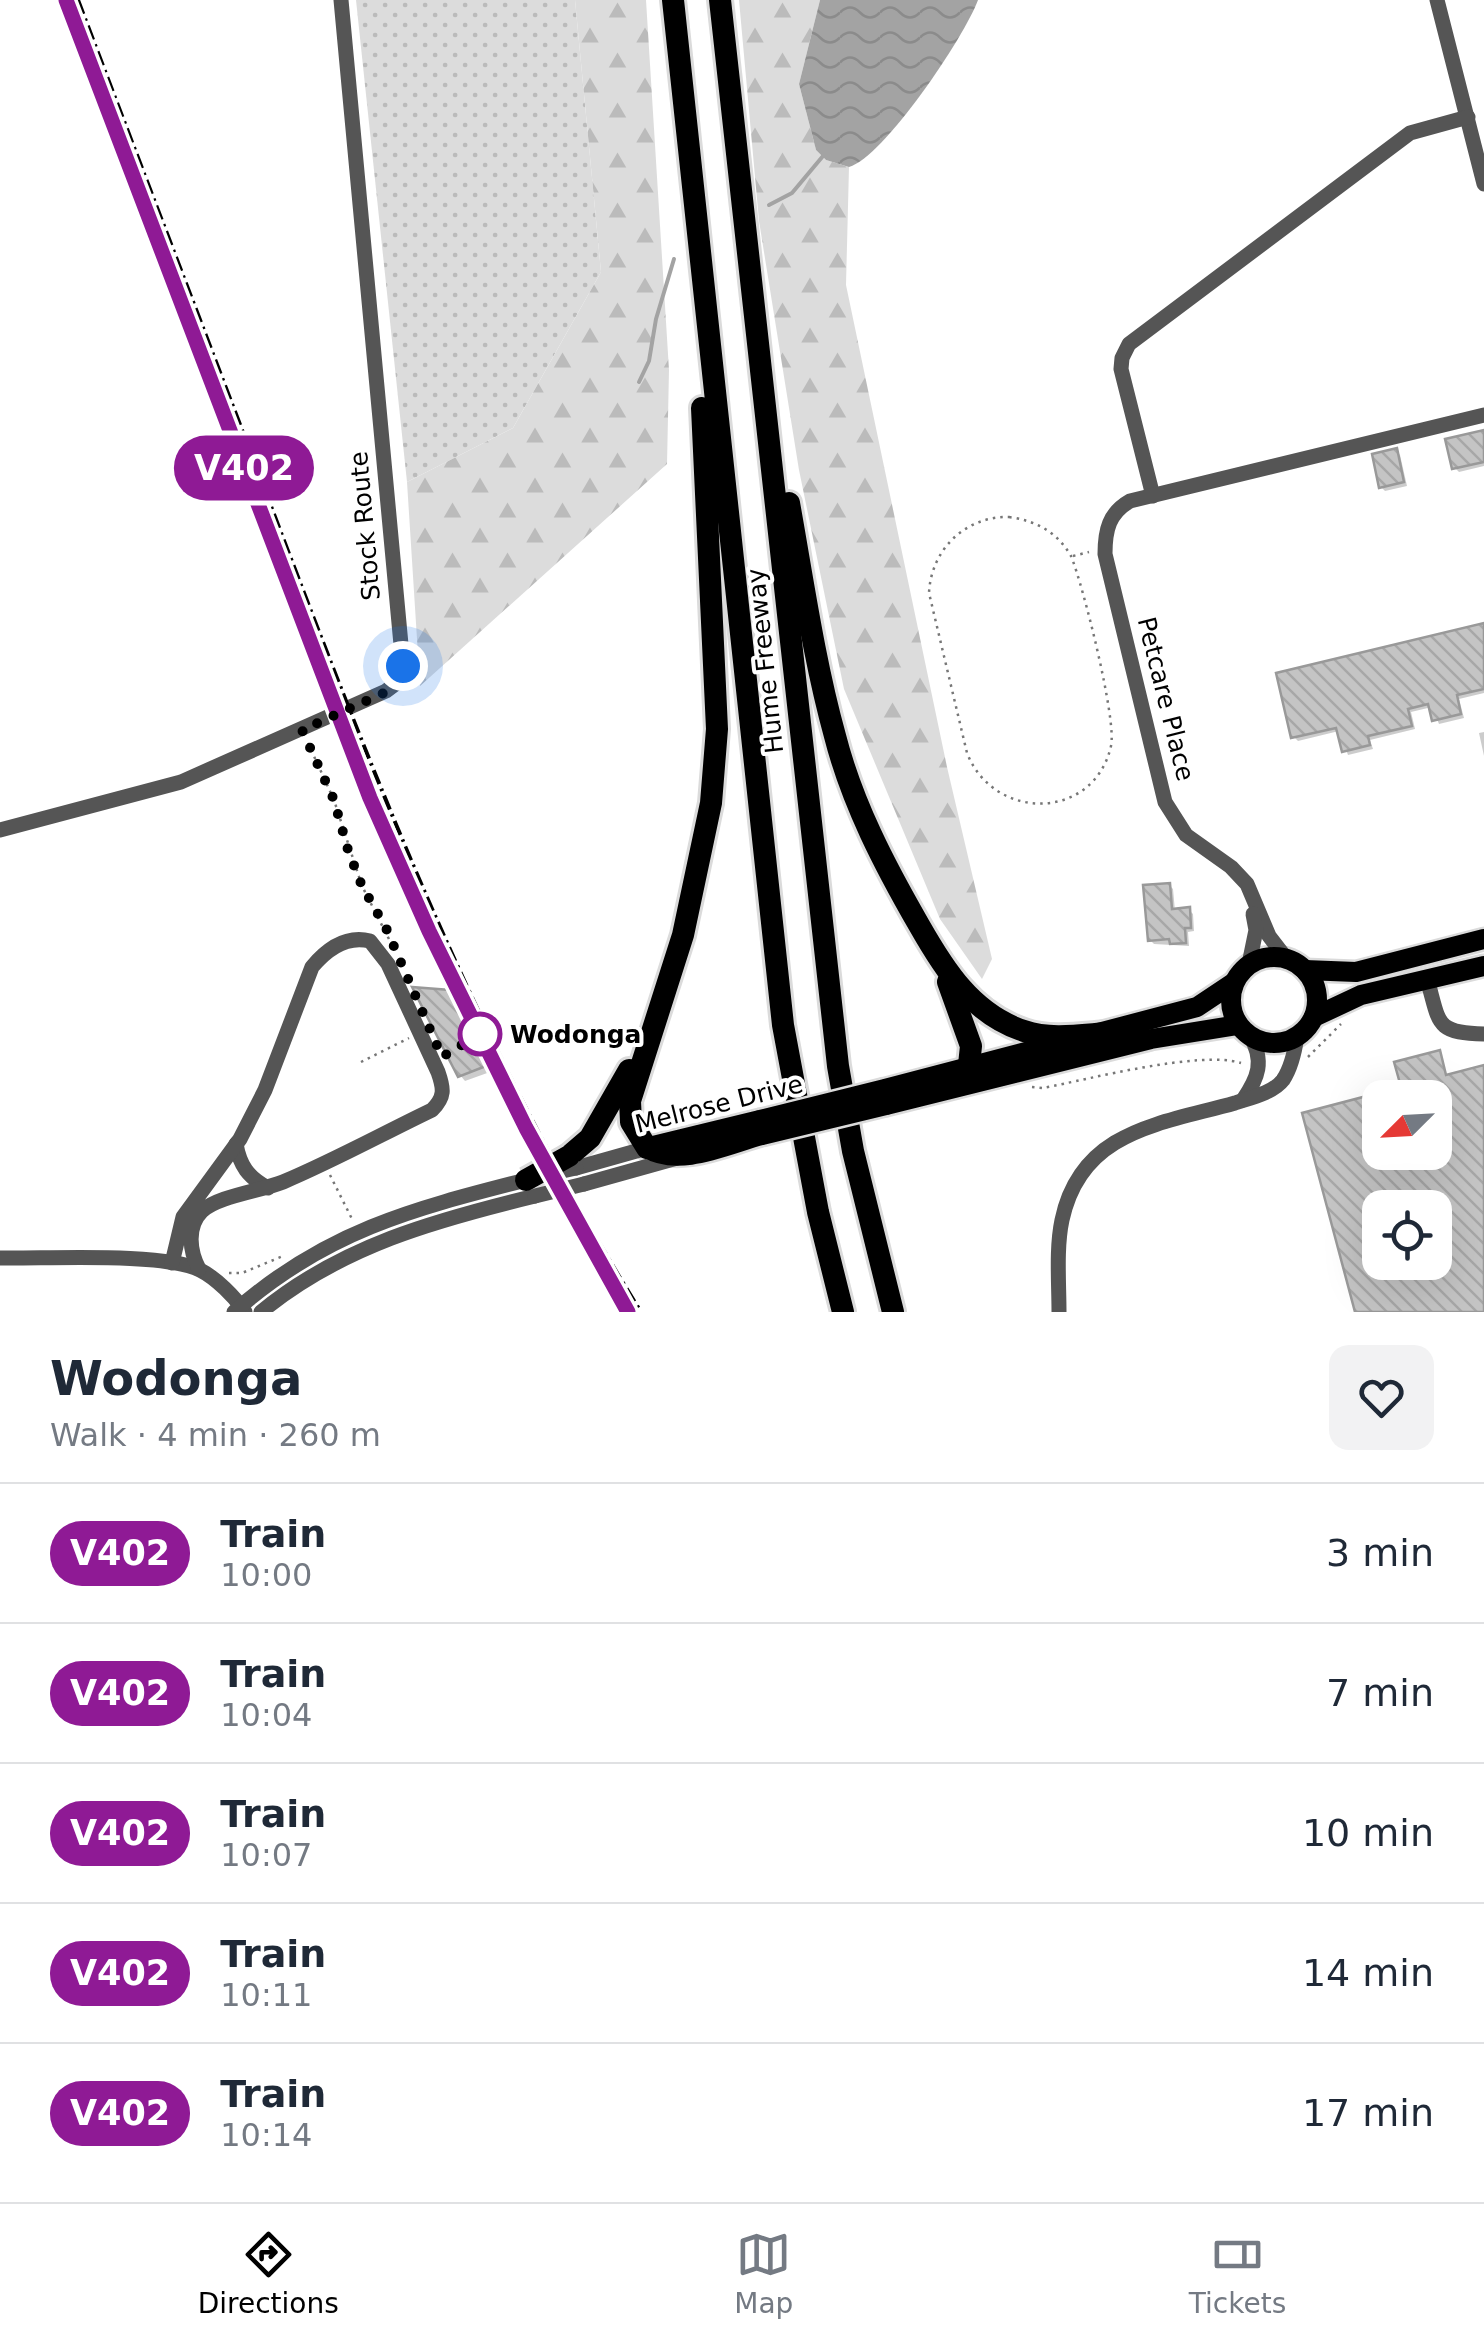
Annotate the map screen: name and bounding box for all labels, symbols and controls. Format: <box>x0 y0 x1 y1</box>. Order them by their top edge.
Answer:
line badge: V402 <box>174 436 314 500</box>
text: V402 <box>194 448 294 488</box>
street label: Stock Route <box>344 450 386 602</box>
street label: Hume Freeway <box>741 567 789 755</box>
street label: Petcare Place <box>1132 614 1200 784</box>
your location <box>378 641 428 691</box>
marker: Wodonga <box>459 1013 501 1055</box>
place label: Wodonga <box>510 1020 642 1049</box>
street label: Melrose Drive <box>632 1069 806 1139</box>
north arrow <box>1362 1080 1452 1170</box>
map controls <box>1362 1080 1452 1280</box>
button: locate <box>1362 1190 1452 1280</box>
button: heart <box>1329 1345 1434 1450</box>
text: Wodonga <box>50 1350 302 1406</box>
text: Walk · 4 min · 260 m <box>50 1416 381 1454</box>
text: Train <box>220 1512 326 1556</box>
text: 3 min <box>1326 1531 1434 1575</box>
text: V402 <box>70 1533 170 1573</box>
text: 10:00 <box>220 1556 312 1594</box>
text: Train <box>220 1652 326 1696</box>
text: 7 min <box>1326 1671 1434 1715</box>
text: V402 <box>70 1673 170 1713</box>
text: 10:04 <box>220 1696 312 1734</box>
text: Train <box>220 1792 326 1836</box>
text: 10 min <box>1302 1811 1434 1855</box>
text: V402 <box>70 1813 170 1853</box>
text: 10:07 <box>220 1836 312 1874</box>
text: Train <box>220 1932 326 1976</box>
text: 14 min <box>1302 1951 1434 1995</box>
text: V402 <box>70 1953 170 1993</box>
text: 10:11 <box>220 1976 312 2014</box>
text: Train <box>220 2072 326 2116</box>
text: 17 min <box>1302 2091 1434 2135</box>
text: V402 <box>70 2093 170 2133</box>
text: 10:14 <box>220 2116 312 2154</box>
tab: Directions <box>198 2227 339 2320</box>
tab: Map <box>734 2227 793 2320</box>
tab: Tickets <box>1189 2227 1286 2320</box>

